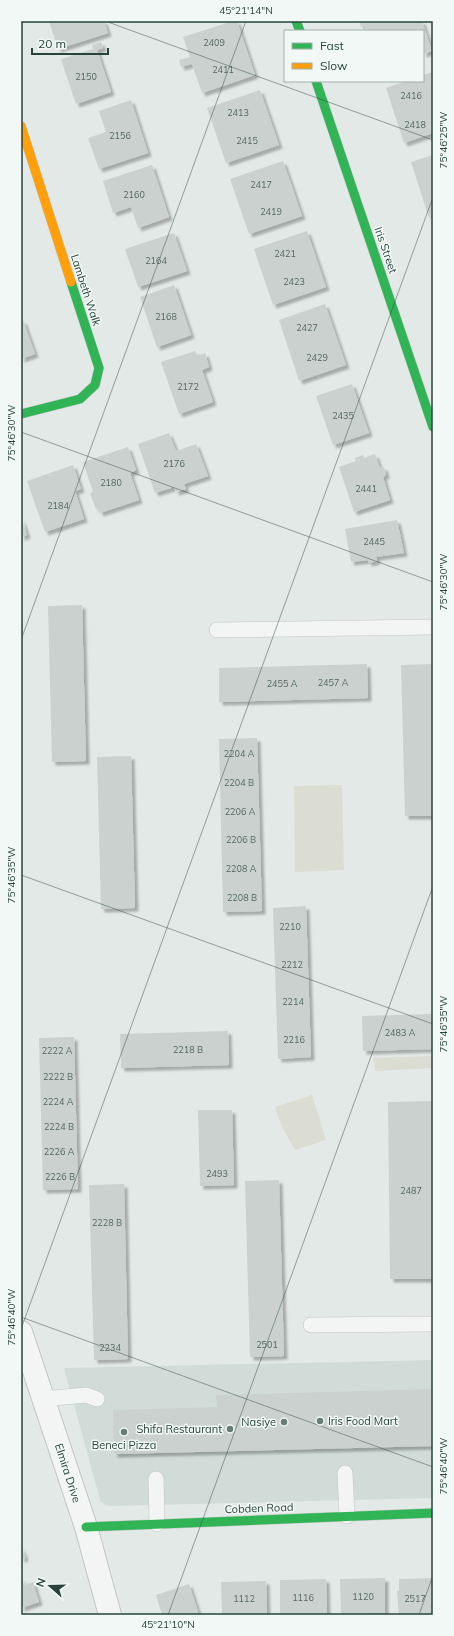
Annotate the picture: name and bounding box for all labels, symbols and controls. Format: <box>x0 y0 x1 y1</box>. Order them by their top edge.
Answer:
text: 45°21'14"N <box>219 4 273 17</box>
scale bar <box>32 30 108 56</box>
legend <box>284 30 424 82</box>
text: 20 m <box>38 36 66 51</box>
house number: 2409 <box>203 37 225 48</box>
text: Fast <box>320 38 344 53</box>
text: Slow <box>320 58 348 73</box>
house number: 2411 <box>212 64 234 75</box>
house number: 2150 <box>75 71 97 82</box>
house number: 2416 <box>400 90 422 101</box>
house number: 2413 <box>227 107 249 118</box>
text: 75°46'25"W <box>437 112 450 168</box>
house number: 2418 <box>404 119 426 130</box>
house number: 2156 <box>109 130 131 141</box>
house number: 2415 <box>236 135 258 146</box>
house number: 2417 <box>250 179 272 190</box>
house number: 2160 <box>123 189 145 200</box>
house number: 2419 <box>260 206 282 217</box>
street label: Iris Street <box>372 225 401 275</box>
house number: 2421 <box>274 248 296 259</box>
street label: Lambeth Walk <box>68 252 104 328</box>
house number: 2164 <box>145 255 167 266</box>
house number: 2423 <box>283 276 305 287</box>
house number: 2168 <box>155 311 177 322</box>
house number: 2427 <box>296 322 318 333</box>
house number: 2429 <box>306 352 328 363</box>
house number: 2172 <box>177 381 199 392</box>
text: 75°46'30"W <box>5 405 18 461</box>
house number: 2435 <box>332 410 354 421</box>
house number: 2176 <box>163 458 185 469</box>
house number: 2180 <box>100 477 122 488</box>
house number: 2441 <box>355 483 377 494</box>
house number: 2184 <box>47 500 69 511</box>
house number: 2445 <box>363 536 385 547</box>
text: 75°46'30"W <box>437 554 450 610</box>
house number: 2457 A <box>318 677 349 688</box>
house number: 2455 A <box>267 678 298 689</box>
house number: 2204 A <box>224 748 255 759</box>
house number: 2204 B <box>224 777 254 788</box>
house number: 2206 A <box>225 806 256 817</box>
house number: 2206 B <box>226 834 256 845</box>
text: 75°46'35"W <box>5 847 18 903</box>
house number: 2208 A <box>226 863 257 874</box>
house number: 2208 B <box>227 892 257 903</box>
house number: 2210 <box>279 921 301 932</box>
house number: 2212 <box>281 959 303 970</box>
house number: 2214 <box>282 996 304 1007</box>
text: 75°46'35"W <box>437 996 450 1052</box>
house number: 2483 A <box>385 1027 416 1038</box>
house number: 2216 <box>283 1034 305 1045</box>
house number: 2218 B <box>173 1044 203 1055</box>
house number: 2222 A <box>42 1045 73 1056</box>
house number: 2222 B <box>43 1071 73 1082</box>
house number: 2224 A <box>43 1096 74 1107</box>
house number: 2224 B <box>44 1121 74 1132</box>
house number: 2226 A <box>44 1146 75 1157</box>
house number: 2493 <box>206 1168 228 1179</box>
house number: 2226 B <box>45 1171 75 1182</box>
house number: 2487 <box>400 1185 422 1196</box>
house number: 2228 B <box>92 1217 122 1228</box>
text: 75°46'40"W <box>5 1289 18 1345</box>
house number: 2501 <box>256 1339 278 1350</box>
house number: 2234 <box>99 1342 121 1353</box>
place label: Iris Food Mart <box>328 1414 398 1428</box>
place label: Nasiye <box>241 1415 276 1429</box>
marker: Iris Food Mart <box>315 1416 325 1426</box>
marker: Nasiye <box>279 1417 289 1427</box>
place label: Shifa Restaurant <box>136 1422 222 1436</box>
marker: Shifa Restaurant <box>225 1424 235 1434</box>
marker: Beneci Pizza <box>119 1427 129 1437</box>
place label: Beneci Pizza <box>92 1438 156 1452</box>
text: 75°46'40"W <box>437 1438 450 1494</box>
street label: Elmira Drive <box>52 1442 84 1504</box>
street label: Cobden Road <box>224 1500 294 1516</box>
north arrow <box>30 1566 70 1606</box>
text: N <box>33 1576 49 1589</box>
house number: 1120 <box>352 1591 374 1602</box>
house number: 1116 <box>292 1592 314 1603</box>
house number: 1112 <box>233 1593 255 1604</box>
house number: 2517 <box>404 1593 426 1604</box>
text: 45°21'10"N <box>141 1618 195 1631</box>

